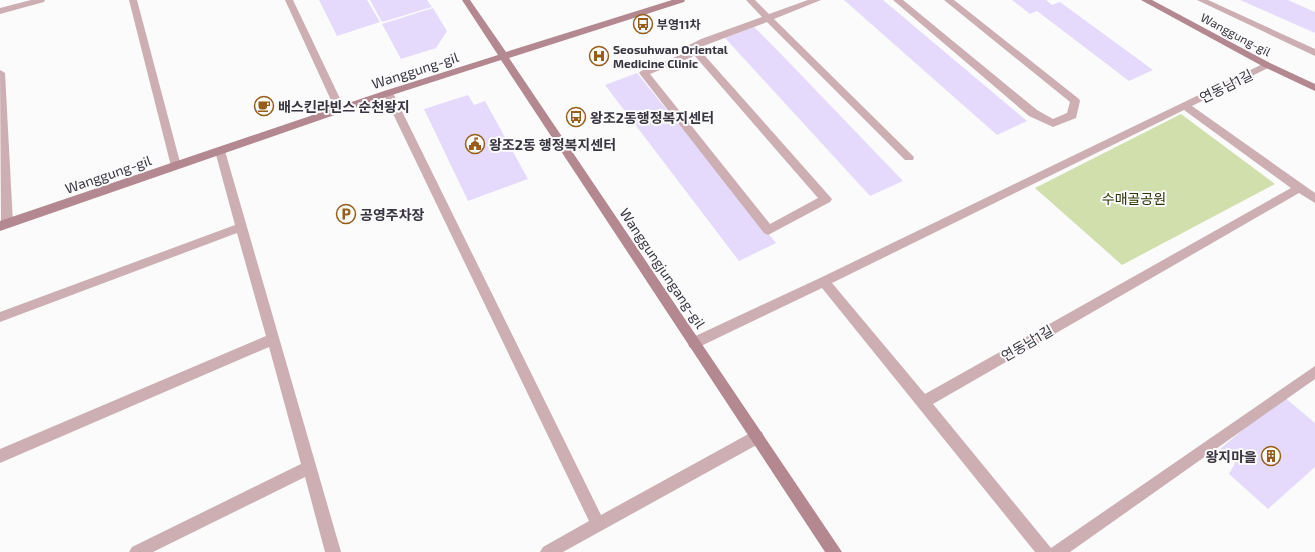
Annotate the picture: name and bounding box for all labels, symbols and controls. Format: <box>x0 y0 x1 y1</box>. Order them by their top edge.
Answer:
street label: Wanggung-gil <box>1199 10 1274 59</box>
bus stop icon: 부영11차 <box>632 13 654 35</box>
place label: 부영11차 <box>657 17 701 31</box>
place label: Seosuhwan Oriental Medicine Clinic <box>613 42 728 70</box>
hospital icon: Seosuhwan Oriental Medicine Clinic <box>588 45 610 67</box>
street label: Wanggung-gil <box>369 48 461 92</box>
street label: 연동남1길 <box>1197 66 1255 106</box>
cafe icon: 배스킨라빈스 순천왕지 <box>253 95 275 117</box>
place label: 배스킨라빈스 순천왕지 <box>278 98 410 115</box>
bus stop icon: 왕조2동행정복지센터 <box>565 106 587 128</box>
place label: 왕조2동행정복지센터 <box>590 109 714 126</box>
public building icon: 왕조2동 행정복지센터 <box>464 133 486 155</box>
place label: 왕조2동 행정복지센터 <box>489 136 616 153</box>
street label: Wanggung-gil <box>63 151 154 197</box>
park label: 수매골공원 <box>1102 190 1166 207</box>
parking icon: 공영주차장 <box>335 203 357 225</box>
street label: Wanggungjungang-gil <box>616 205 710 332</box>
place label: 공영주차장 <box>360 206 425 223</box>
street label: 연동남1길 <box>998 321 1056 365</box>
building icon: 왕지마을 <box>1260 445 1282 467</box>
place label: 왕지마을 <box>1205 448 1257 465</box>

